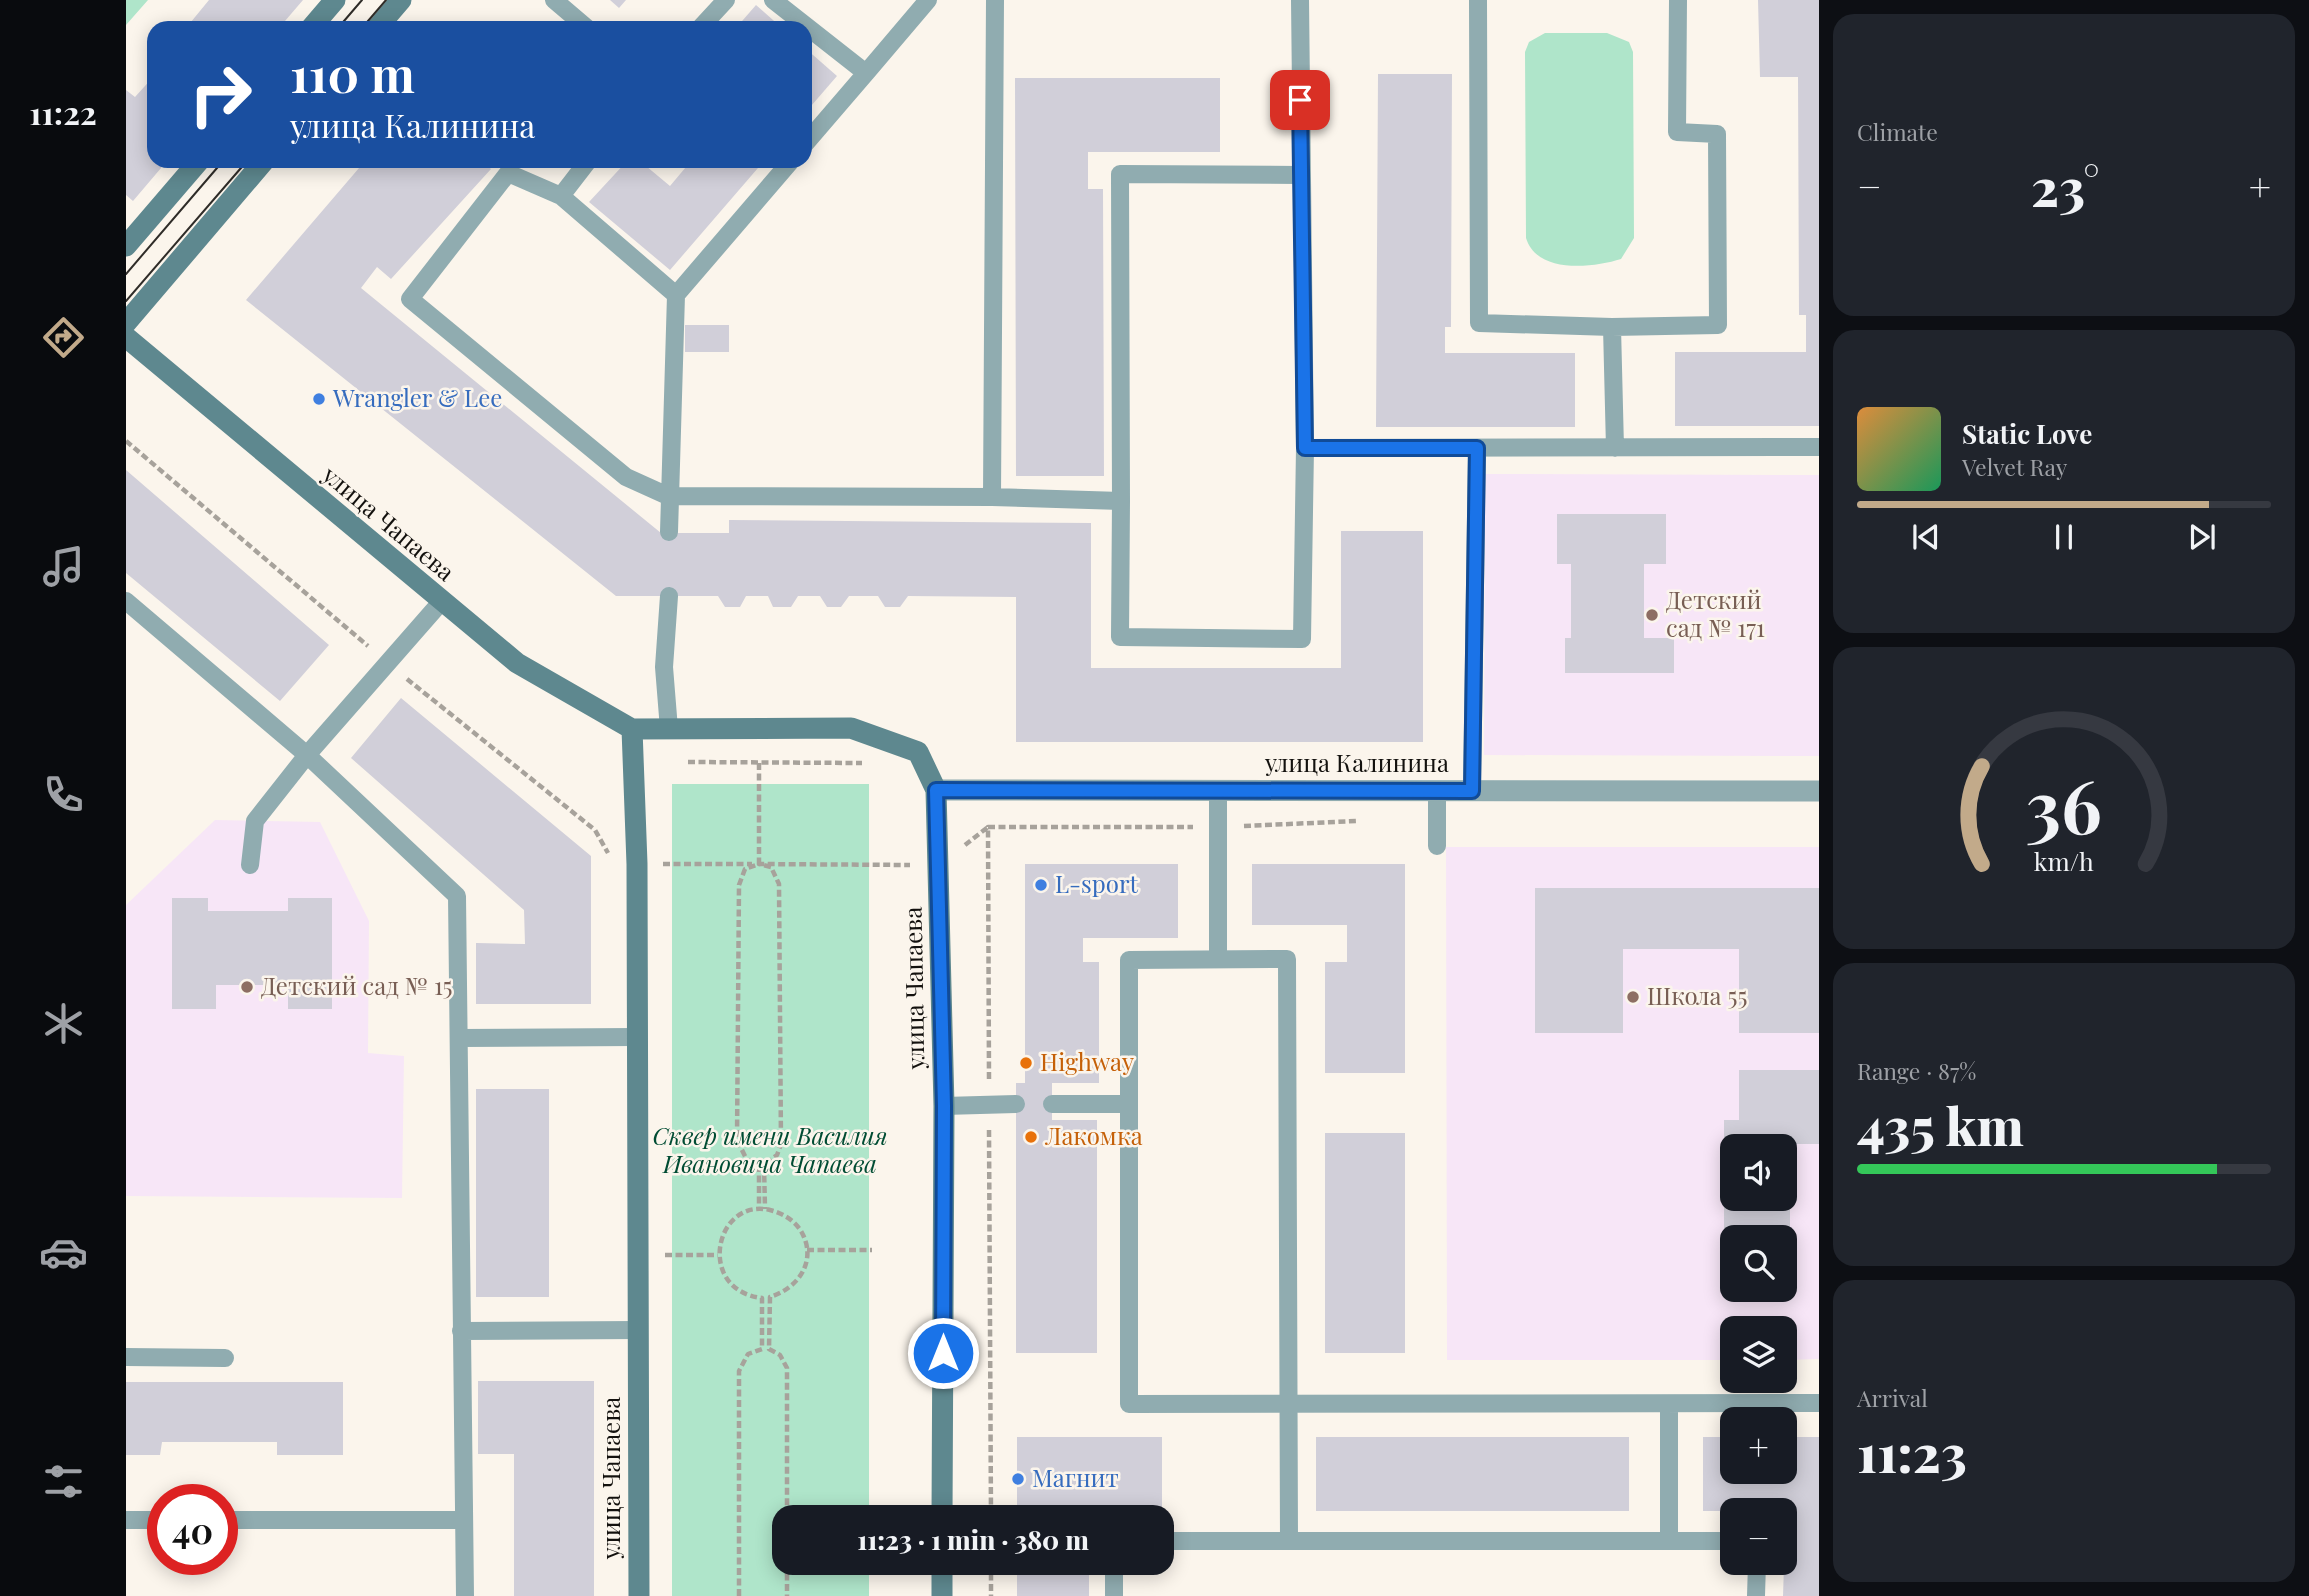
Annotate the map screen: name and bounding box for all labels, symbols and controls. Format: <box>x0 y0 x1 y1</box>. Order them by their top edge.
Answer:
text: 110 m <box>290 40 415 105</box>
icon: right <box>175 49 266 140</box>
pin <box>1270 70 1330 130</box>
icon: arrive <box>1281 81 1319 119</box>
text: 11:22 <box>29 90 97 133</box>
text: улица Калинина <box>290 103 535 146</box>
text: Climate <box>1857 116 1938 147</box>
text: 23° <box>2031 151 2099 220</box>
text: − <box>1857 160 1882 211</box>
text: + <box>2249 160 2271 211</box>
icon: directions <box>39 313 88 362</box>
place label: Wrangler & Lee <box>332 381 502 413</box>
marker: Wrangler & Lee <box>311 391 327 407</box>
text: Static Love <box>1962 416 2092 451</box>
text: Velvet Ray <box>1962 451 2067 482</box>
street label: улица Чапаева <box>316 457 462 587</box>
icon: previous <box>1907 518 1945 556</box>
icon: pause <box>2045 518 2083 556</box>
icon: next <box>2183 518 2221 556</box>
icon: music <box>39 542 88 591</box>
place label: Детский сад № 171 <box>1666 583 1765 643</box>
marker: Детский сад № 171 <box>1644 607 1660 623</box>
street label: улица Калинина <box>1264 746 1449 778</box>
text: 36 <box>2026 755 2102 852</box>
icon: phone <box>39 770 88 819</box>
text: km/h <box>2034 844 2094 877</box>
place label: L-sport <box>1055 867 1139 899</box>
marker: L-sport <box>1033 877 1049 893</box>
street label: улица Чапаева <box>896 906 930 1071</box>
place label: Детский сад № 15 <box>261 969 452 1001</box>
marker: Детский сад № 15 <box>239 979 255 995</box>
place label: Школа 55 <box>1647 979 1747 1011</box>
marker: Школа 55 <box>1625 989 1641 1005</box>
icon: climate <box>39 999 88 1048</box>
place label: Highway <box>1040 1045 1134 1077</box>
marker: Highway <box>1018 1055 1034 1071</box>
text: Range · 87% <box>1857 1055 1976 1086</box>
text: 435 km <box>1857 1090 2024 1159</box>
park label: Сквер имени Василия Ивановича Чапаева <box>653 1119 887 1179</box>
place label: Лакомка <box>1044 1119 1143 1151</box>
marker: Лакомка <box>1023 1129 1039 1145</box>
map controls <box>1720 1134 1797 1575</box>
button: sound <box>1720 1134 1797 1211</box>
button: search <box>1720 1225 1797 1302</box>
icon: car <box>39 1228 88 1277</box>
position arrow <box>906 1316 980 1390</box>
button: layers <box>1720 1316 1797 1393</box>
text: Arrival <box>1857 1382 1928 1413</box>
street label: улица Чапаева <box>594 1397 626 1560</box>
button: + <box>1720 1407 1797 1484</box>
text: 11:23 <box>1857 1417 1967 1486</box>
icon: filters <box>39 1457 88 1506</box>
place label: Магнит <box>1032 1461 1119 1493</box>
marker: Магнит <box>1010 1471 1026 1487</box>
speed limit sign: 40 <box>147 1484 238 1575</box>
button: − <box>1720 1498 1797 1575</box>
text: 11:23 · 1 min · 380 m <box>857 1522 1089 1557</box>

